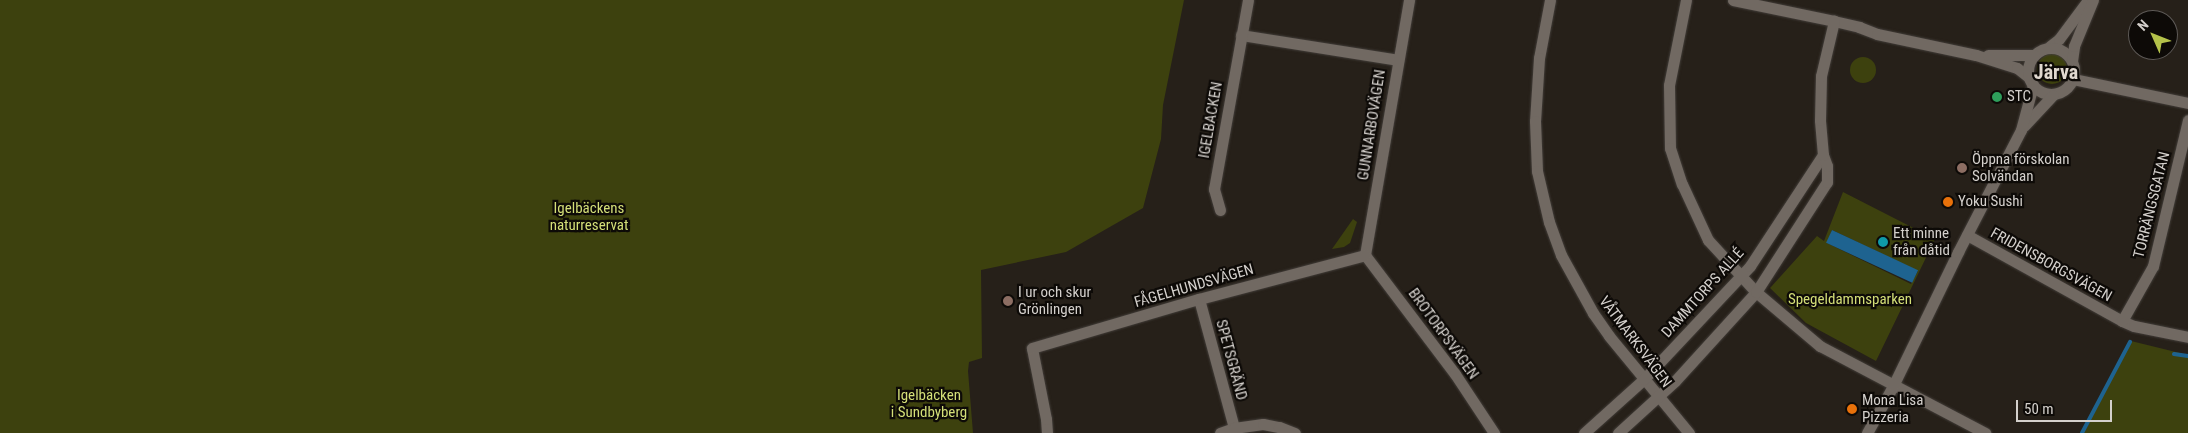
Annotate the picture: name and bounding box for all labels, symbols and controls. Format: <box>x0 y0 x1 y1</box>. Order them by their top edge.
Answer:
north arrow <box>2128 10 2178 60</box>
text: N <box>2134 17 2152 34</box>
district label: Järva <box>2034 60 2078 84</box>
street label: GUNNARBOVÄGEN <box>1354 68 1390 182</box>
street label: IGELBACKEN <box>1195 80 1227 160</box>
place label: STC <box>2007 88 2031 106</box>
marker: STC <box>1991 91 2003 103</box>
place label: Öppna förskolan Solvändan <box>1972 150 2070 185</box>
street label: TORRÄNGSGATAN <box>2130 150 2174 260</box>
marker: Öppna förskolan Solvändan <box>1956 162 1968 174</box>
place label: Yoku Sushi <box>1958 193 2023 211</box>
marker: Yoku Sushi <box>1942 196 1954 208</box>
park label: Igelbäckens naturreservat <box>550 199 628 234</box>
place label: Ett minne från dåtid <box>1893 224 1950 259</box>
street label: FRIDENSBORGSVÄGEN <box>1987 224 2115 306</box>
marker: Ett minne från dåtid <box>1877 236 1889 248</box>
street label: DAMMTORPS ALLÉ <box>1658 245 1748 341</box>
street label: FÅGELHUNDSVÄGEN <box>1132 260 1256 312</box>
place label: I ur och skur Grönlingen <box>1018 283 1091 318</box>
street label: BROTORPSVÄGEN <box>1404 285 1482 383</box>
park label: Spegeldammsparken <box>1788 291 1912 309</box>
street label: VÅTMARKSVÄGEN <box>1595 293 1675 391</box>
marker: I ur och skur Grönlingen <box>1002 295 1014 307</box>
street label: SPETSGRÄND <box>1212 318 1250 402</box>
park label: Igelbäcken i Sundbyberg <box>891 386 967 421</box>
scale bar <box>2018 390 2114 422</box>
place label: Mona Lisa Pizzeria <box>1862 391 1923 426</box>
text: 50 m <box>2024 400 2054 418</box>
marker: Mona Lisa Pizzeria <box>1846 403 1858 415</box>

